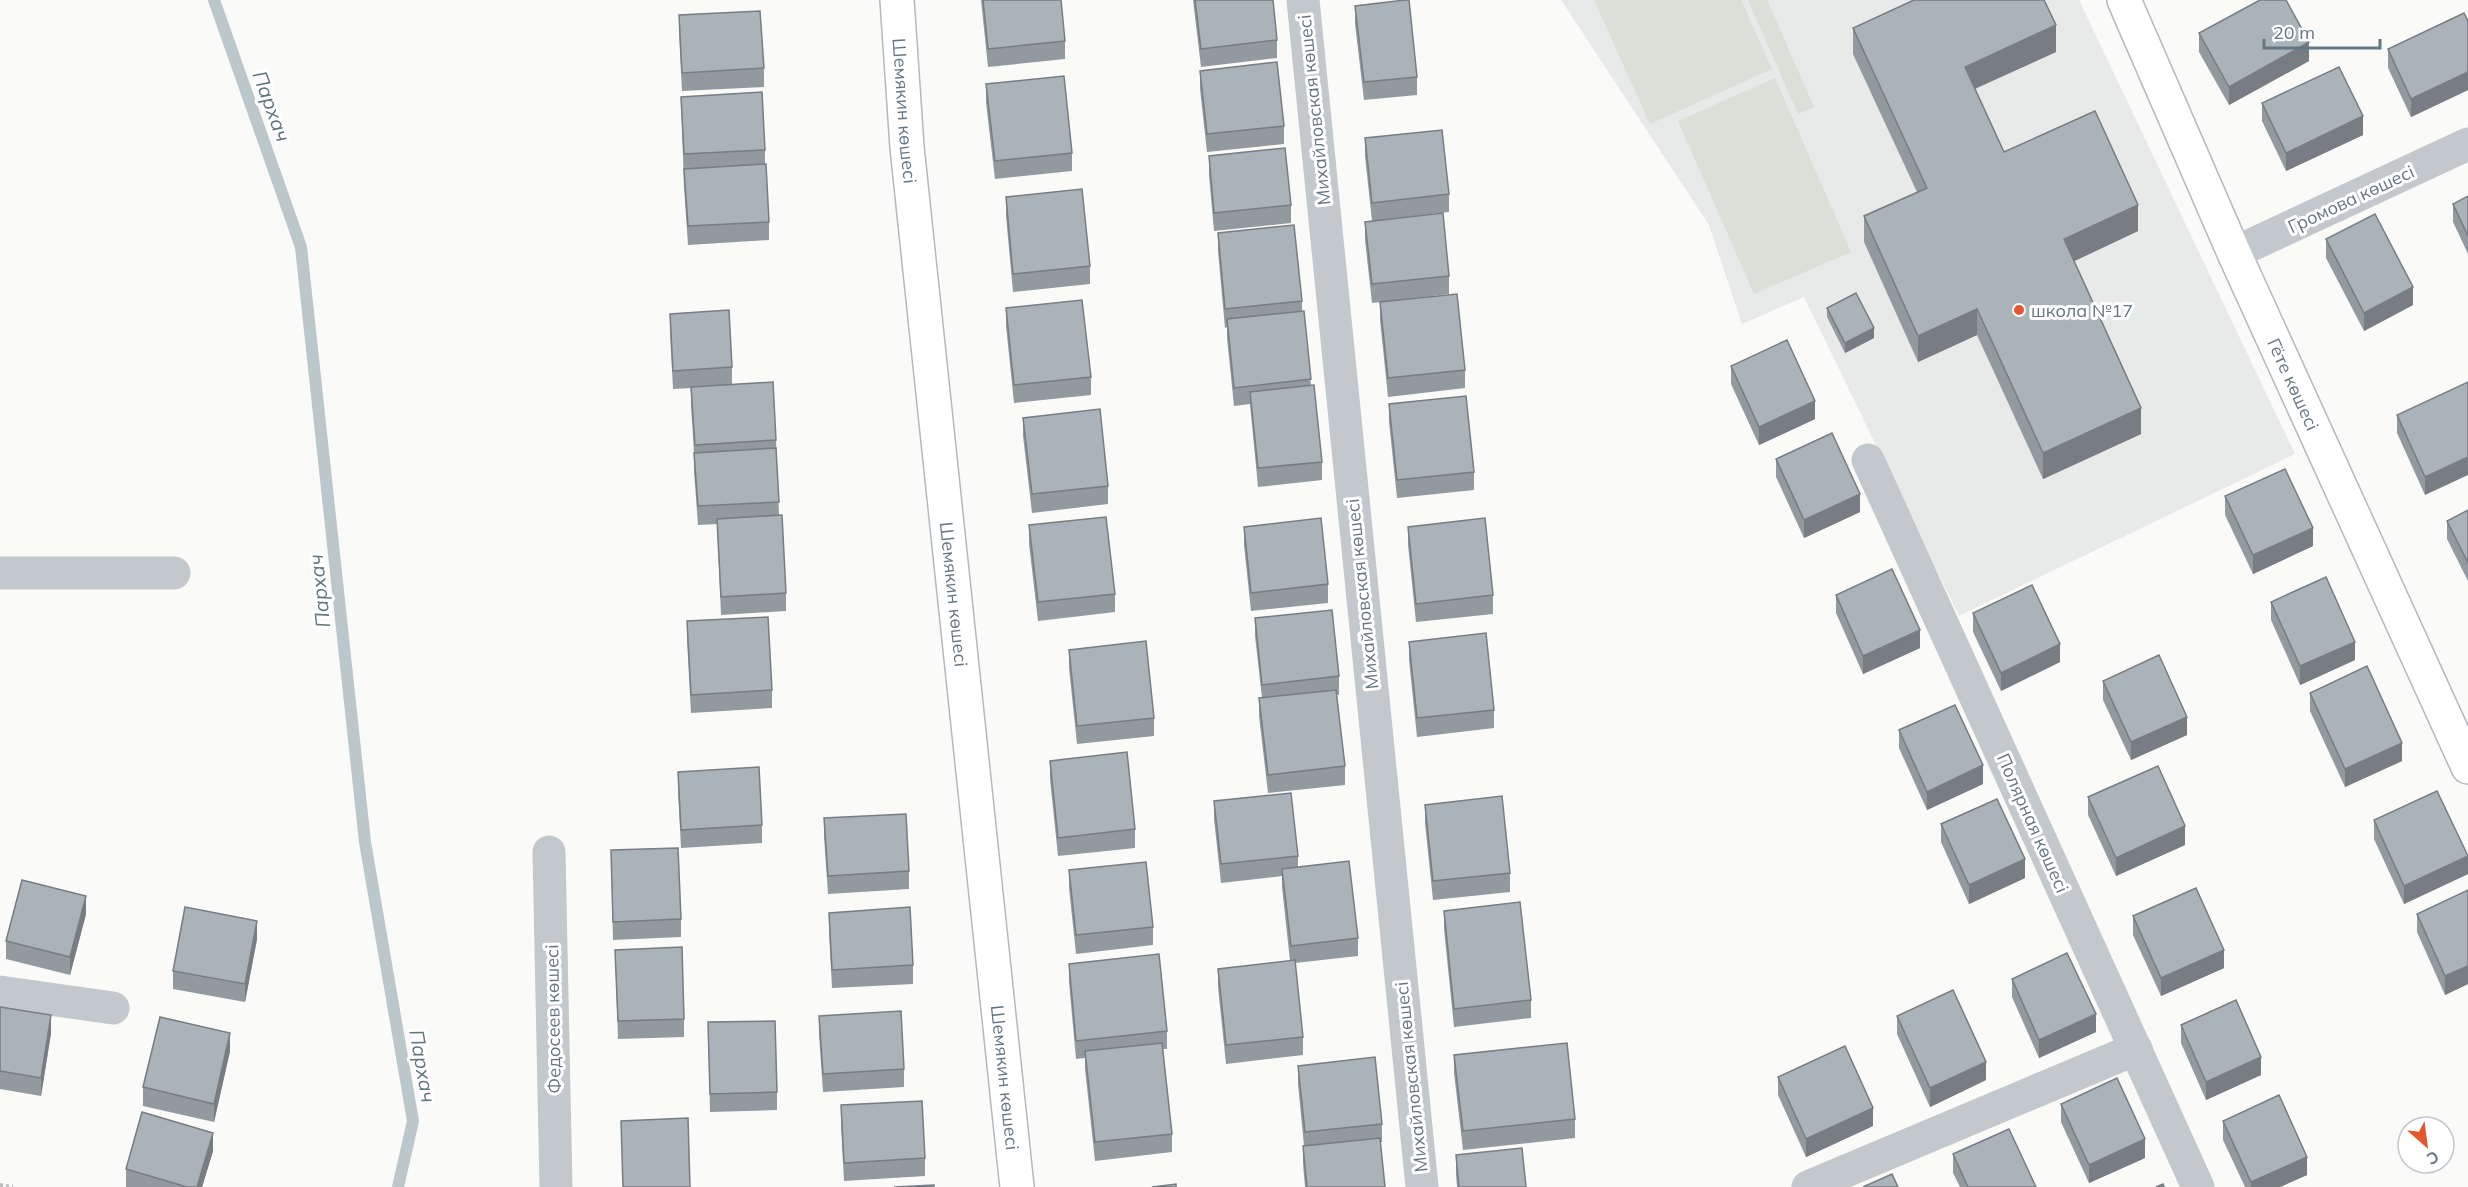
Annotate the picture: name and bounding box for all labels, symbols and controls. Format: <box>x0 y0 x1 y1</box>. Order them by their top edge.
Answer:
scale bar <box>2264 12 2380 50</box>
street label: Михайловская көшесі <box>1293 14 1335 206</box>
text: 20 m <box>2273 21 2315 44</box>
street label: Шемякин көшесі <box>888 37 922 185</box>
water label: Пархач <box>248 67 296 145</box>
street label: Громова көшесі <box>2284 160 2418 238</box>
place label: школа №17 <box>2031 299 2133 322</box>
marker: школа №17 <box>2012 303 2026 317</box>
street label: Гёте көшесі <box>2263 334 2325 434</box>
street label: Михайловская көшесі <box>1341 498 1383 690</box>
street label: Шемякин көшесі <box>935 520 973 668</box>
water label: Пархач <box>303 553 335 629</box>
street label: Полярная көшесі <box>1992 750 2074 896</box>
street label: Федосеев көшесі <box>540 944 566 1094</box>
street label: Михайловская көшесі <box>1390 981 1432 1173</box>
street label: Шемякин көшесі <box>986 1004 1025 1151</box>
water label: Пархач <box>404 1028 442 1104</box>
north arrow <box>2396 1115 2456 1175</box>
text: С <box>2423 1147 2443 1170</box>

